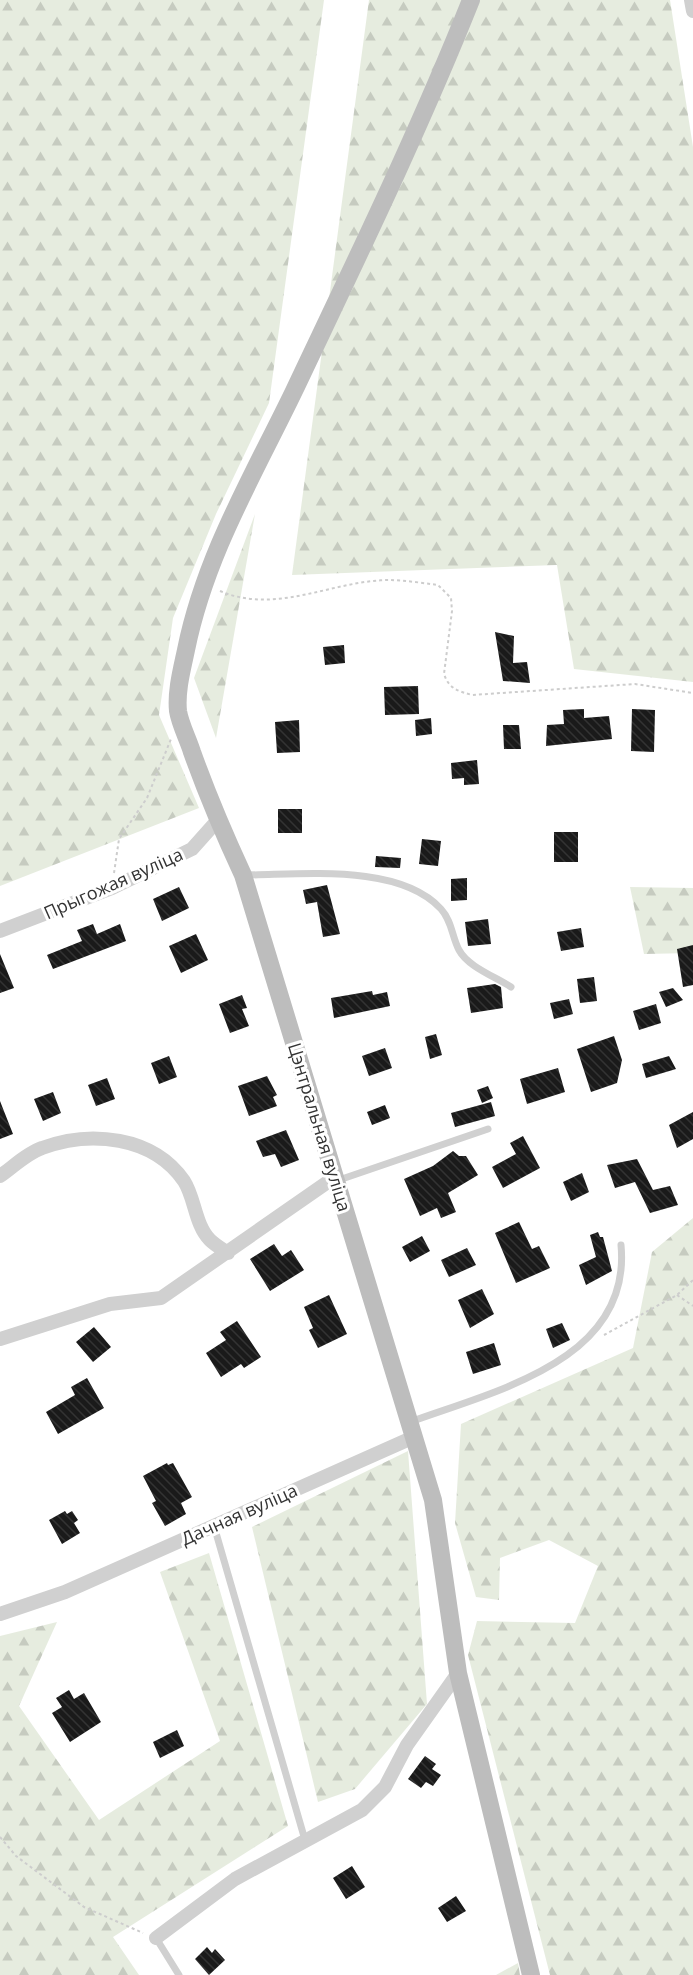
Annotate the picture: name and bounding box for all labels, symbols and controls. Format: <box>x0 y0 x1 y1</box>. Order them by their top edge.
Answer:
street label: Прыгожая вуліца <box>40 842 186 924</box>
street label: Цэнтральная вуліца <box>283 1040 357 1214</box>
street label: Дачная вуліца <box>177 1478 301 1550</box>

